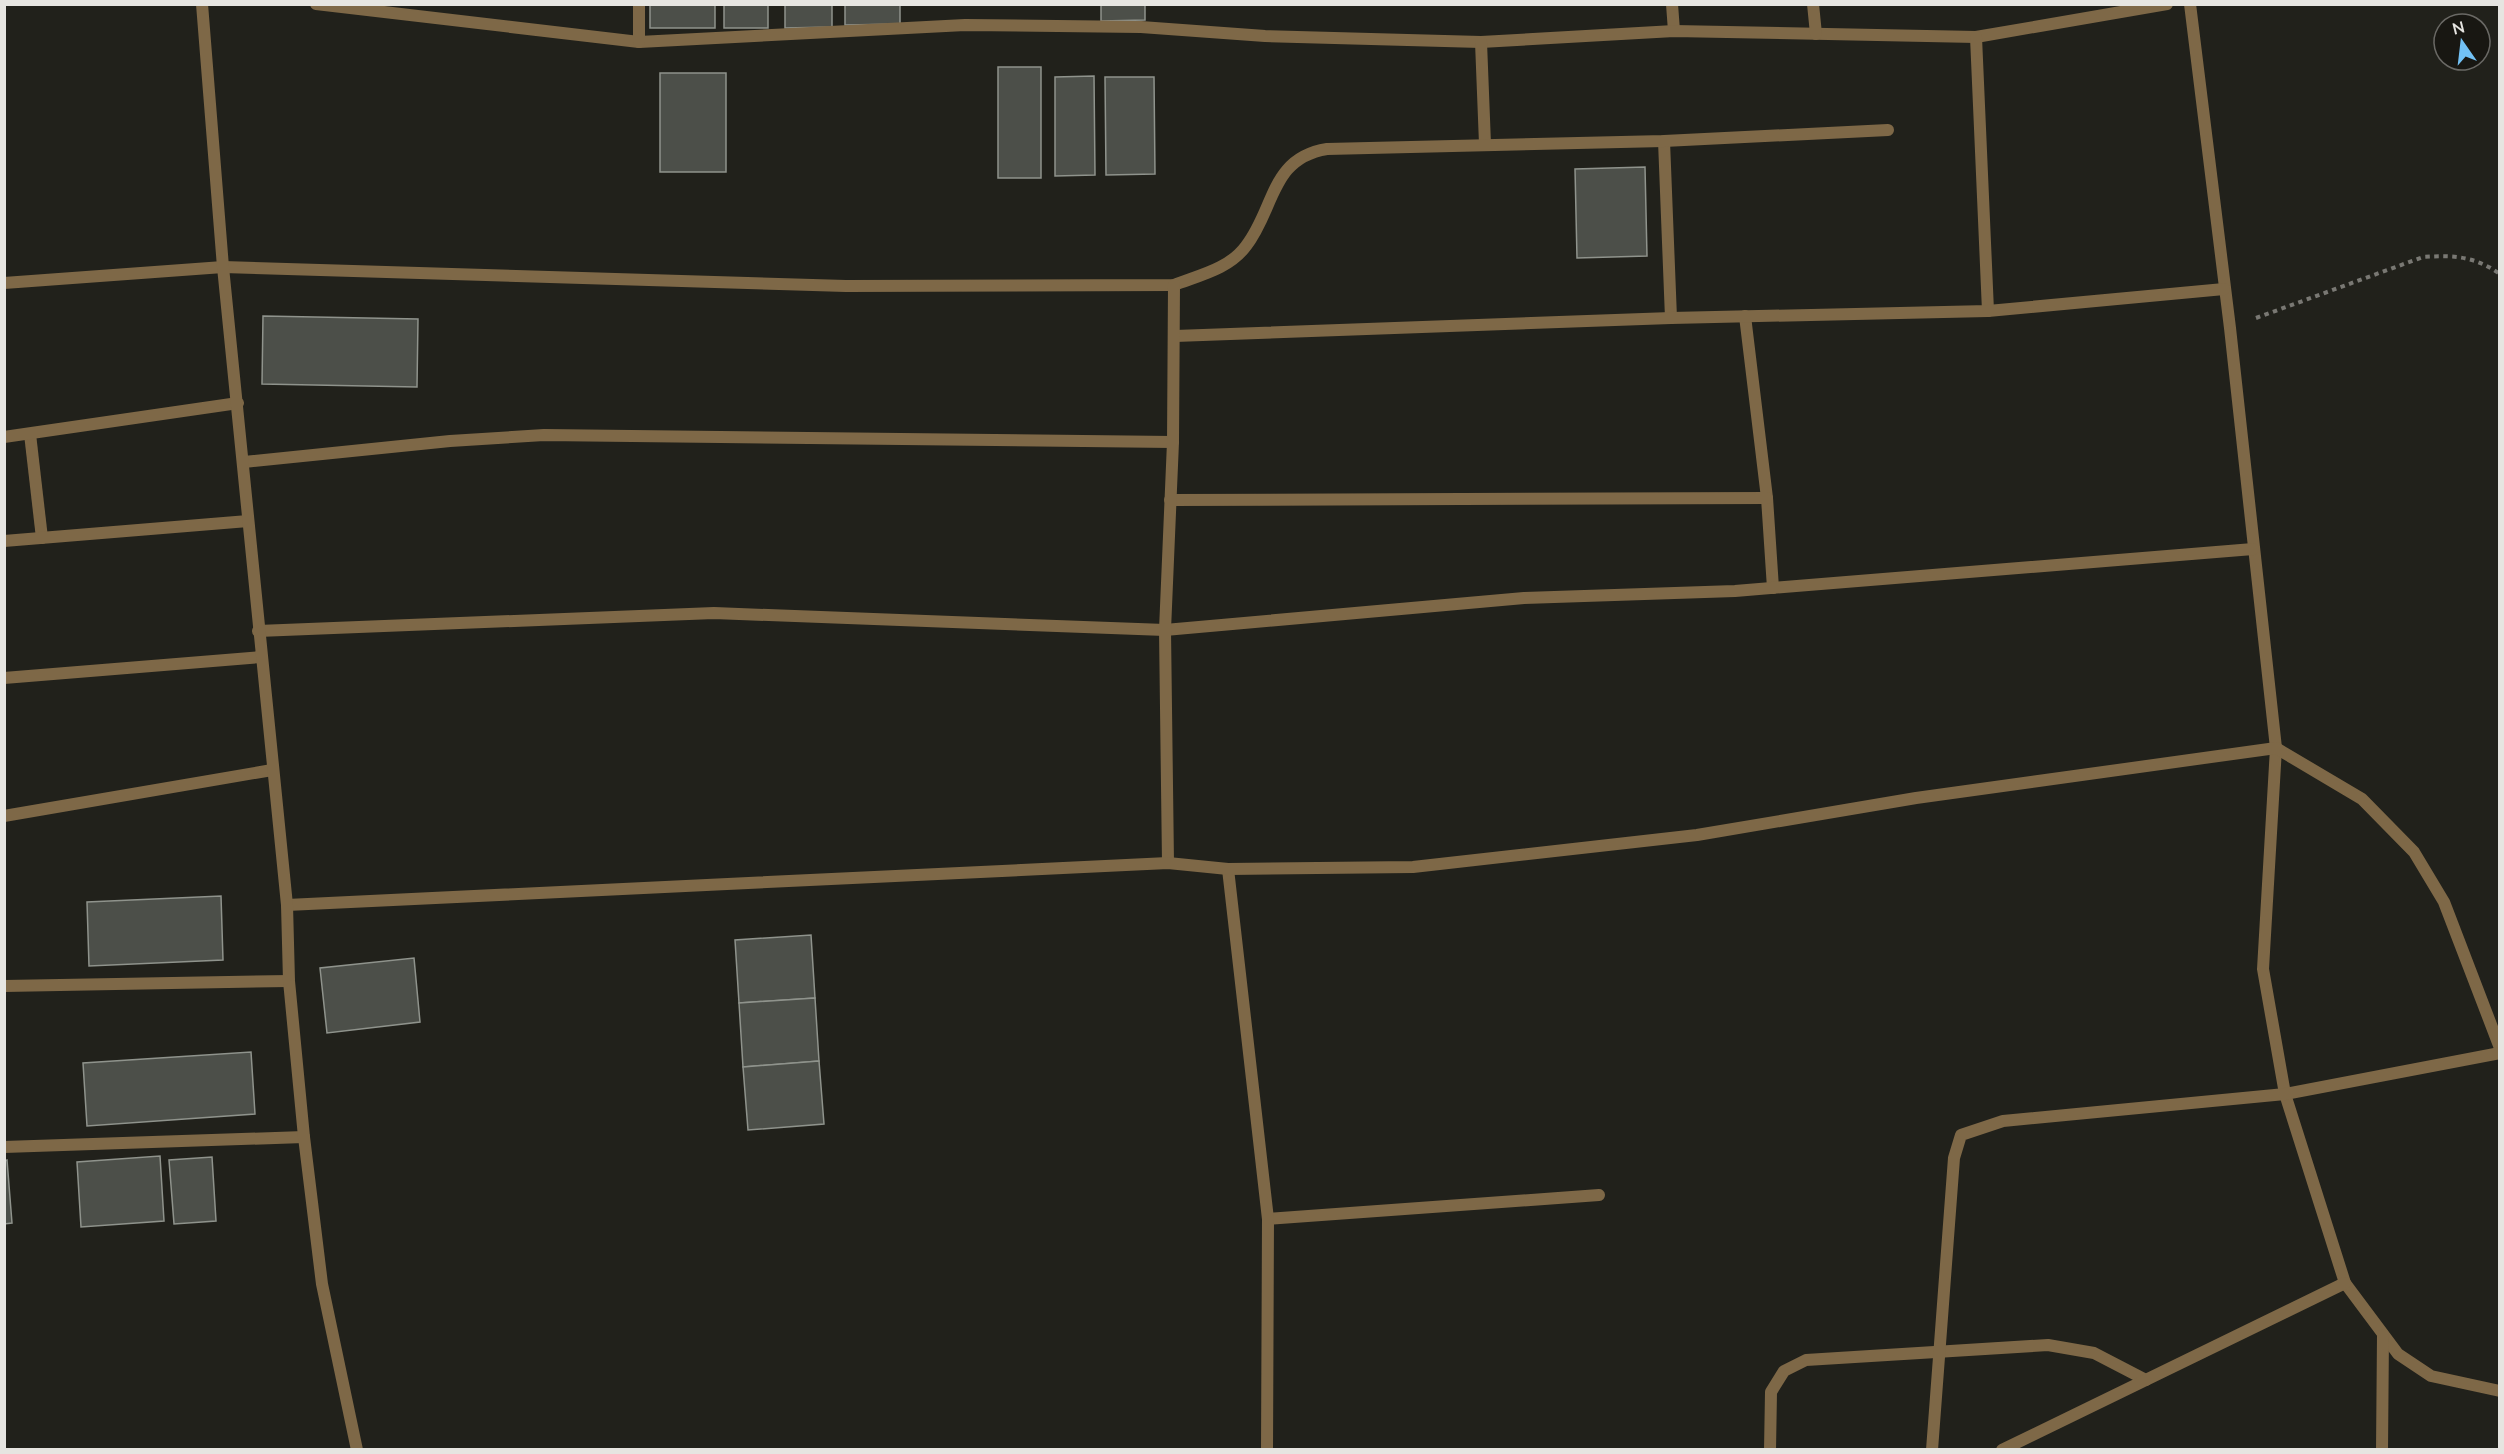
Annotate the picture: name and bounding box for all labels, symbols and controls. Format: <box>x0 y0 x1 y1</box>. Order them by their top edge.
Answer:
north arrow <box>2432 12 2492 72</box>
text: N <box>2450 16 2467 41</box>

